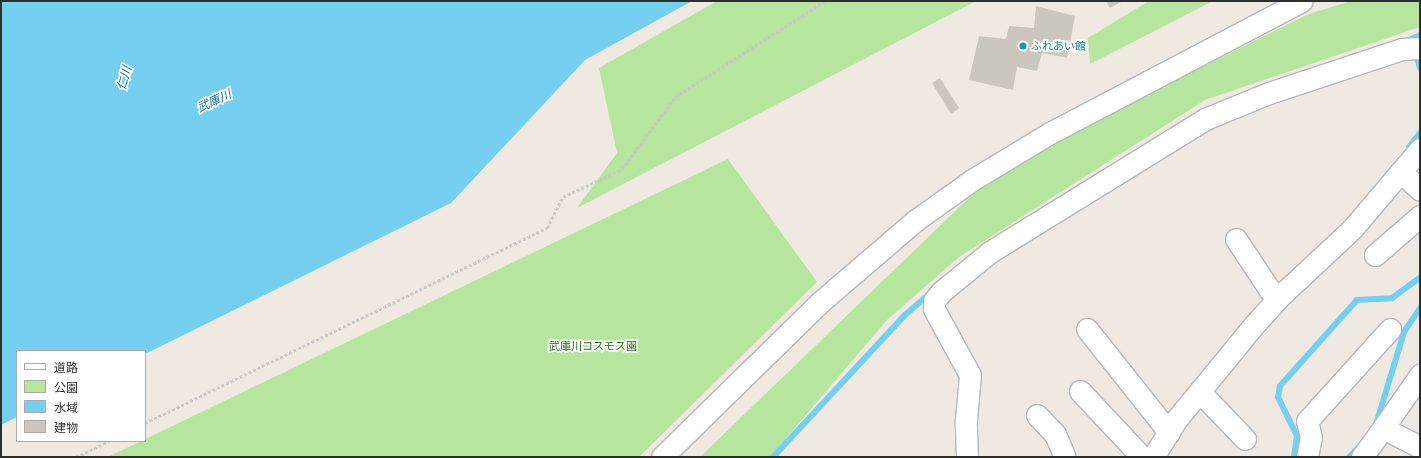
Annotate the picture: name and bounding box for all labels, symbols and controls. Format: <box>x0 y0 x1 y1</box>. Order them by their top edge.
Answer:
place label: ふれあい館 <box>1031 39 1086 53</box>
marker: ふれあい館 <box>1018 41 1028 51</box>
water label: 仁川 <box>114 64 134 92</box>
water label: 武庫川 <box>195 87 233 115</box>
park label: 武庫川コスモス園 <box>549 339 637 353</box>
legend <box>16 350 146 442</box>
text: 道路 <box>54 360 78 375</box>
text: 公園 <box>54 380 78 395</box>
text: 水域 <box>54 400 78 415</box>
text: 建物 <box>54 420 78 435</box>

